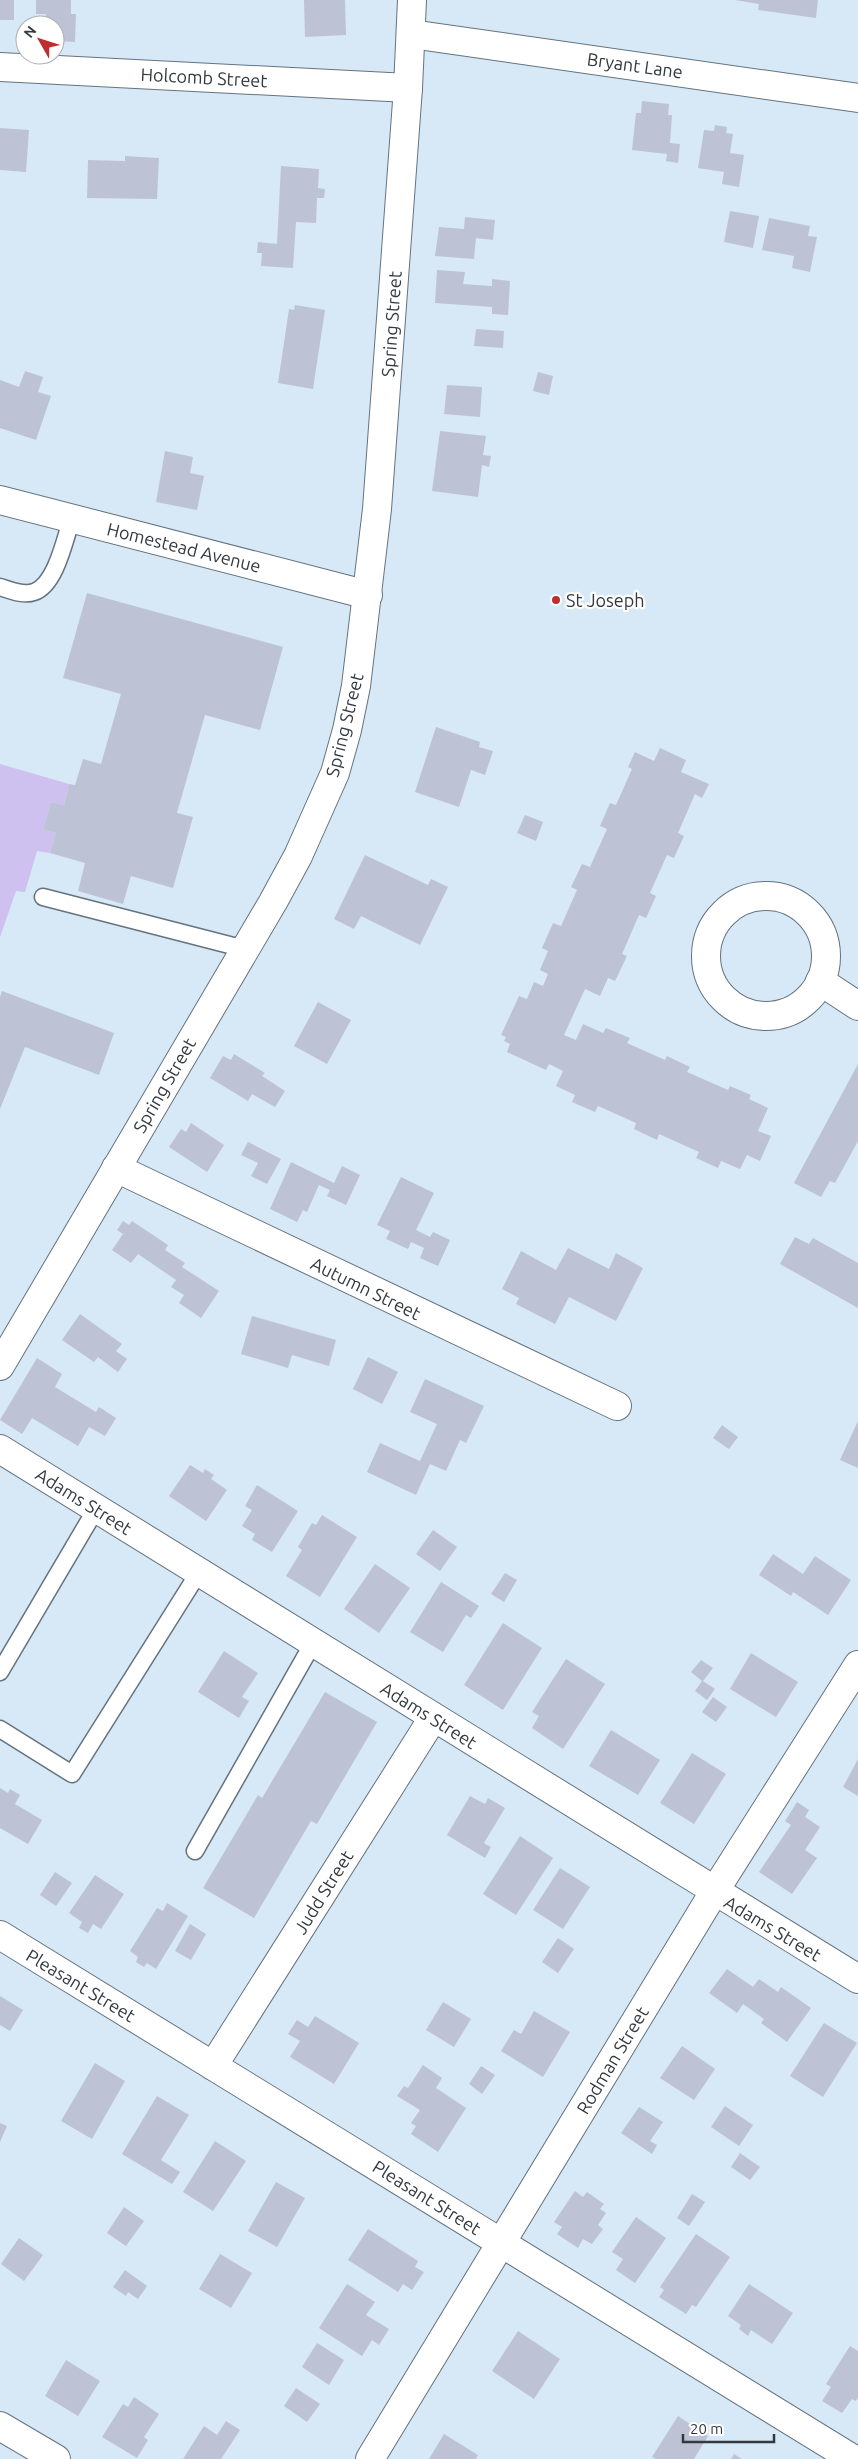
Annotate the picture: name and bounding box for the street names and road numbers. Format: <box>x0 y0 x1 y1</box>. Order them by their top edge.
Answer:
street label: Bryant Lane <box>586 48 684 82</box>
street label: Holcomb Street <box>140 64 268 90</box>
street label: Spring Street <box>377 270 405 378</box>
street label: Homestead Avenue <box>105 518 263 576</box>
street label: Spring Street <box>321 671 367 779</box>
street label: Spring Street <box>129 1034 199 1136</box>
street label: Autumn Street <box>308 1253 424 1323</box>
street label: Adams Street <box>32 1464 136 1538</box>
street label: Adams Street <box>377 1678 481 1752</box>
street label: Judd Street <box>289 1847 357 1937</box>
street label: Adams Street <box>721 1891 825 1965</box>
street label: Pleasant Street <box>23 1945 139 2025</box>
street label: Rodman Street <box>572 2003 652 2117</box>
street label: Pleasant Street <box>369 2156 485 2238</box>

